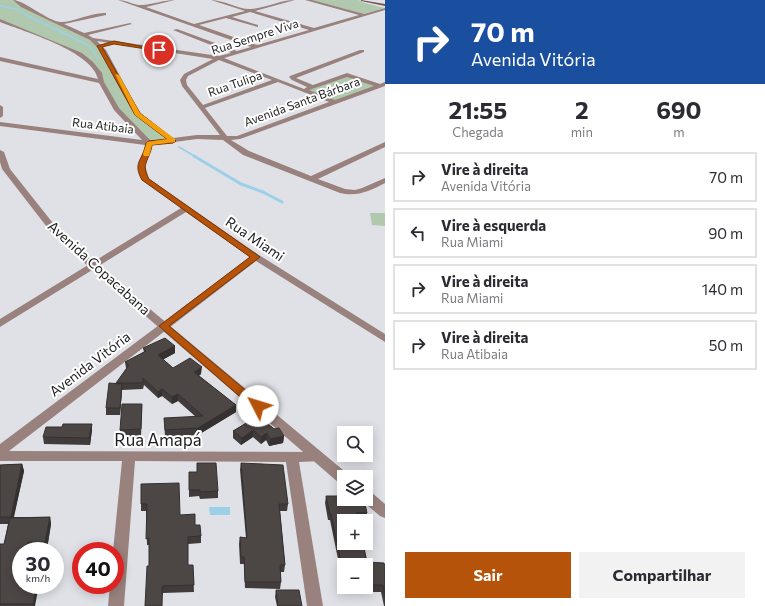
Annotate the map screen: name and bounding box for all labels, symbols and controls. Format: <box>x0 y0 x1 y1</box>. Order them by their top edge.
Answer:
text: 70 m <box>471 14 535 48</box>
street label: Rua Sempre Viva <box>209 15 300 57</box>
icon: right <box>405 16 457 68</box>
pin <box>142 33 176 67</box>
icon: arrive <box>148 39 170 61</box>
text: Avenida Vitória <box>471 48 596 70</box>
street label: Rua Tulipa <box>206 67 264 99</box>
street label: Avenida Santa Bárbara <box>242 74 362 129</box>
text: 21:55 <box>448 95 507 124</box>
text: 2 <box>575 95 589 124</box>
text: 690 <box>656 95 702 124</box>
street label: Rua Atibaia <box>72 114 135 136</box>
text: Chegada <box>452 124 504 140</box>
text: min <box>571 124 593 140</box>
text: m <box>673 124 685 140</box>
text: Vire à direita <box>441 160 529 178</box>
icon: right <box>407 166 429 188</box>
text: 70 m <box>709 168 743 186</box>
text: Avenida Vitória <box>441 178 531 194</box>
street label: Rua Miami <box>223 213 288 264</box>
text: Vire à esquerda <box>441 216 546 234</box>
street label: Avenida Copacabana <box>45 217 154 318</box>
icon: left <box>407 222 429 244</box>
text: 90 m <box>708 224 743 242</box>
text: Rua Miami <box>441 234 503 250</box>
text: Vire à direita <box>441 272 529 290</box>
icon: right <box>407 278 429 300</box>
text: 140 m <box>702 280 743 298</box>
text: Rua Miami <box>441 290 503 306</box>
street label: Avenida Vitória <box>46 328 134 400</box>
text: Vire à direita <box>441 328 529 346</box>
icon: right <box>407 334 429 356</box>
text: 50 m <box>709 336 743 354</box>
text: Rua Atibaia <box>441 346 508 362</box>
position arrow <box>237 385 279 427</box>
map controls <box>337 426 373 594</box>
button: search <box>337 426 373 462</box>
street label: Rua Amapá <box>114 429 202 450</box>
button: layers <box>337 470 373 506</box>
button: + <box>337 514 373 550</box>
speed limit sign: 40 <box>72 542 124 594</box>
text: 30 <box>26 551 50 575</box>
button: Sair <box>405 552 571 598</box>
button: Compartilhar <box>579 552 745 598</box>
button: − <box>337 558 373 594</box>
text: km/h <box>26 572 50 584</box>

